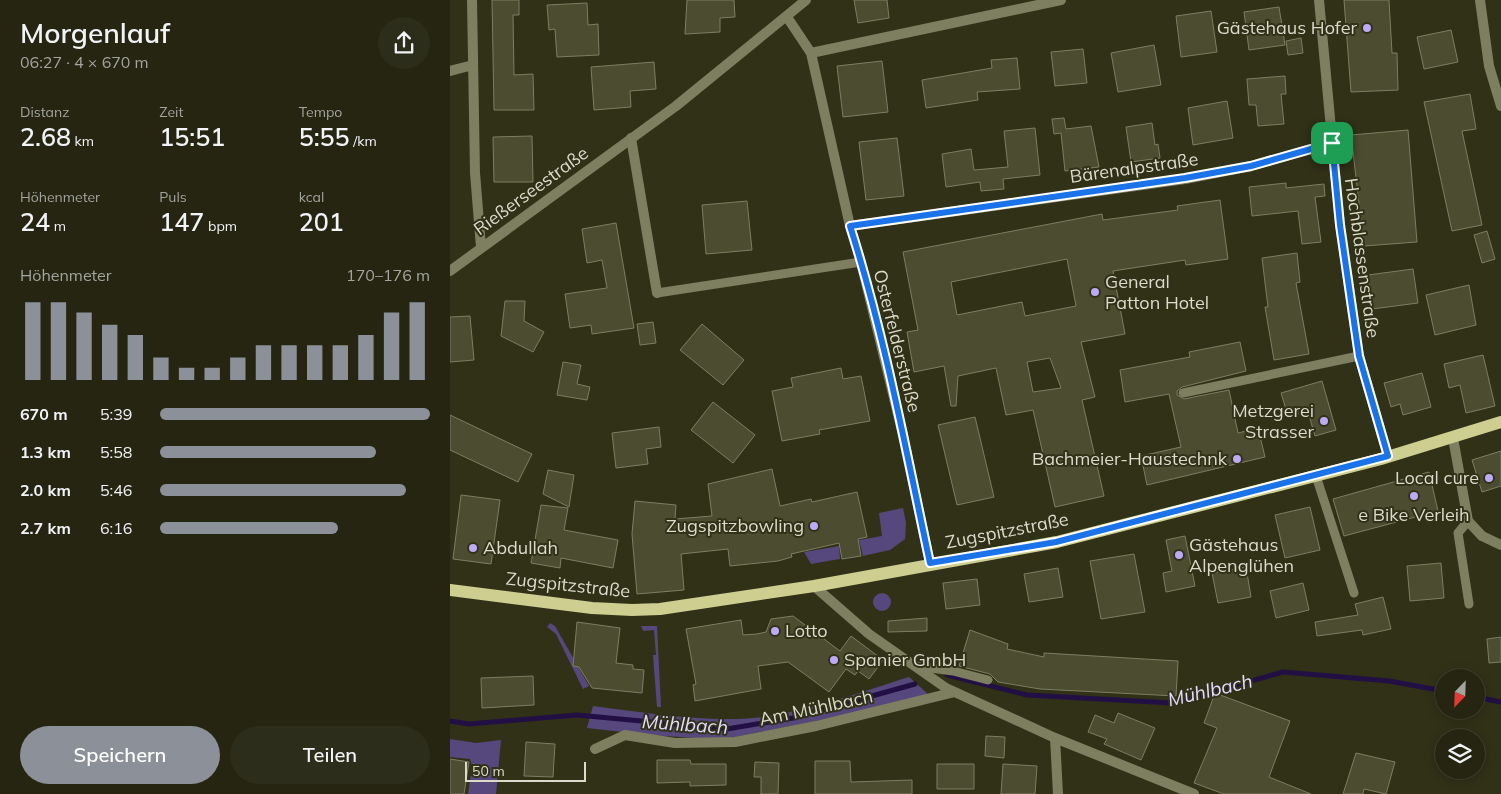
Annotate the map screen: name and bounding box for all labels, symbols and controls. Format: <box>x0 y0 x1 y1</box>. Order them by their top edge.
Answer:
text: Morgenlauf <box>20 15 170 50</box>
place label: Gästehaus Hofer <box>1217 16 1357 39</box>
button: share <box>378 17 430 69</box>
marker: Gästehaus Hofer <box>1361 22 1373 34</box>
text: 06:27 · 4 × 670 m <box>20 52 149 72</box>
text: Distanz <box>20 103 69 121</box>
text: Zeit <box>159 103 183 121</box>
text: Tempo <box>299 103 342 121</box>
text: 2.68 <box>20 121 71 152</box>
text: 15:51 <box>159 121 225 152</box>
text: 5:55 <box>299 121 350 152</box>
pin <box>1311 122 1353 164</box>
icon: arrive <box>1318 129 1346 157</box>
text: km <box>71 132 94 150</box>
text: /km <box>350 132 377 150</box>
street label: Rießerseestraße <box>469 141 593 240</box>
street label: Bärenalpstraße <box>1068 147 1200 188</box>
street label: Hochblassenstraße <box>1340 177 1385 339</box>
text: Höhenmeter <box>20 188 100 206</box>
text: Puls <box>159 188 187 206</box>
text: kcal <box>299 188 324 206</box>
text: 24 <box>20 206 50 237</box>
text: 147 <box>159 206 204 237</box>
text: 201 <box>299 206 344 237</box>
text: m <box>50 217 66 235</box>
text: bpm <box>204 217 237 235</box>
text: Höhenmeter <box>20 265 112 285</box>
text: 170–176 m <box>346 265 430 285</box>
street label: Osterfelderstraße <box>869 267 926 415</box>
place label: General Patton Hotel <box>1105 270 1209 314</box>
marker: General Patton Hotel <box>1089 286 1101 298</box>
place label: Metzgerei Strasser <box>1232 399 1314 443</box>
text: 670 m <box>20 404 68 424</box>
text: 5:39 <box>100 404 132 424</box>
marker: Metzgerei Strasser <box>1318 415 1330 427</box>
text: 1.3 km <box>20 442 71 462</box>
text: 5:58 <box>100 442 132 462</box>
place label: Bachmeier-Haustechnk <box>1032 447 1228 470</box>
marker: Bachmeier-Haustechnk <box>1231 453 1243 465</box>
place label: Local cure <box>1395 466 1479 489</box>
marker: Local cure <box>1483 472 1495 484</box>
text: 2.0 km <box>20 480 71 500</box>
text: 5:46 <box>100 480 132 500</box>
marker: e Bike Verleih <box>1408 490 1420 502</box>
place label: e Bike Verleih <box>1358 503 1470 526</box>
street label: Zugspitzstraße <box>943 507 1070 554</box>
place label: Zugspitzbowling <box>666 514 804 537</box>
text: 2.7 km <box>20 518 71 538</box>
text: 6:16 <box>100 518 132 538</box>
marker: Zugspitzbowling <box>808 520 820 532</box>
place label: Gästehaus Alpenglühen <box>1189 533 1294 577</box>
place label: Abdullah <box>483 536 558 559</box>
marker: Abdullah <box>467 542 479 554</box>
marker: Gästehaus Alpenglühen <box>1173 549 1185 561</box>
street label: Zugspitzstraße <box>505 567 631 602</box>
place label: Lotto <box>785 619 827 642</box>
marker: Lotto <box>769 625 781 637</box>
place label: Spanier GmbH <box>844 648 966 671</box>
marker: Spanier GmbH <box>828 654 840 666</box>
water label: Mühlbach <box>1165 669 1255 711</box>
north arrow <box>1435 669 1485 719</box>
map controls <box>1435 669 1485 779</box>
street label: Am Mühlbach <box>757 684 875 731</box>
water label: Mühlbach <box>641 709 729 739</box>
button: Speichern <box>20 726 220 784</box>
button: Teilen <box>230 726 430 784</box>
button: layers <box>1435 729 1485 779</box>
scale bar <box>465 759 586 782</box>
text: 50 m <box>472 762 505 780</box>

